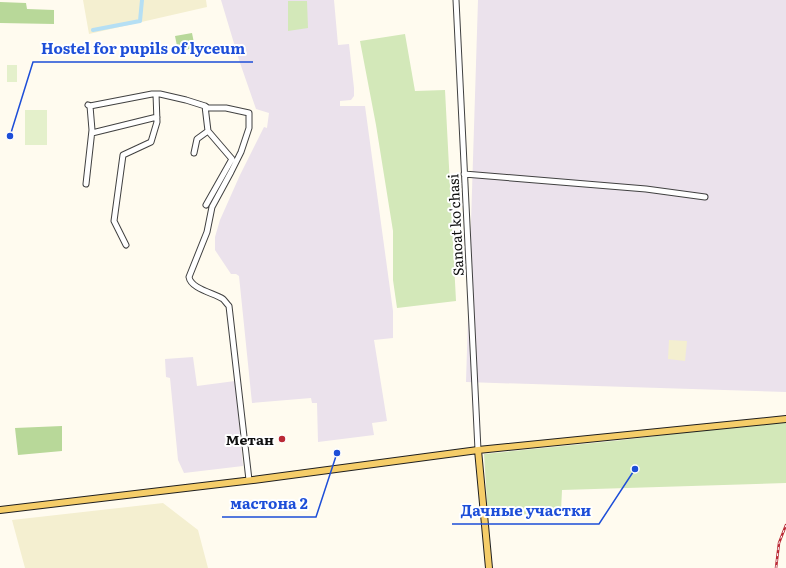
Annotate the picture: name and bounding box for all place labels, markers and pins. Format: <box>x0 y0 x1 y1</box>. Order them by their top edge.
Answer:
callout: Hostel for pupils of lyceum <box>33 35 253 62</box>
place label: Метан <box>226 429 274 449</box>
marker: Метан <box>277 434 287 444</box>
callout: мастона 2 <box>222 490 316 517</box>
callout: Дачные участки <box>452 497 599 524</box>

